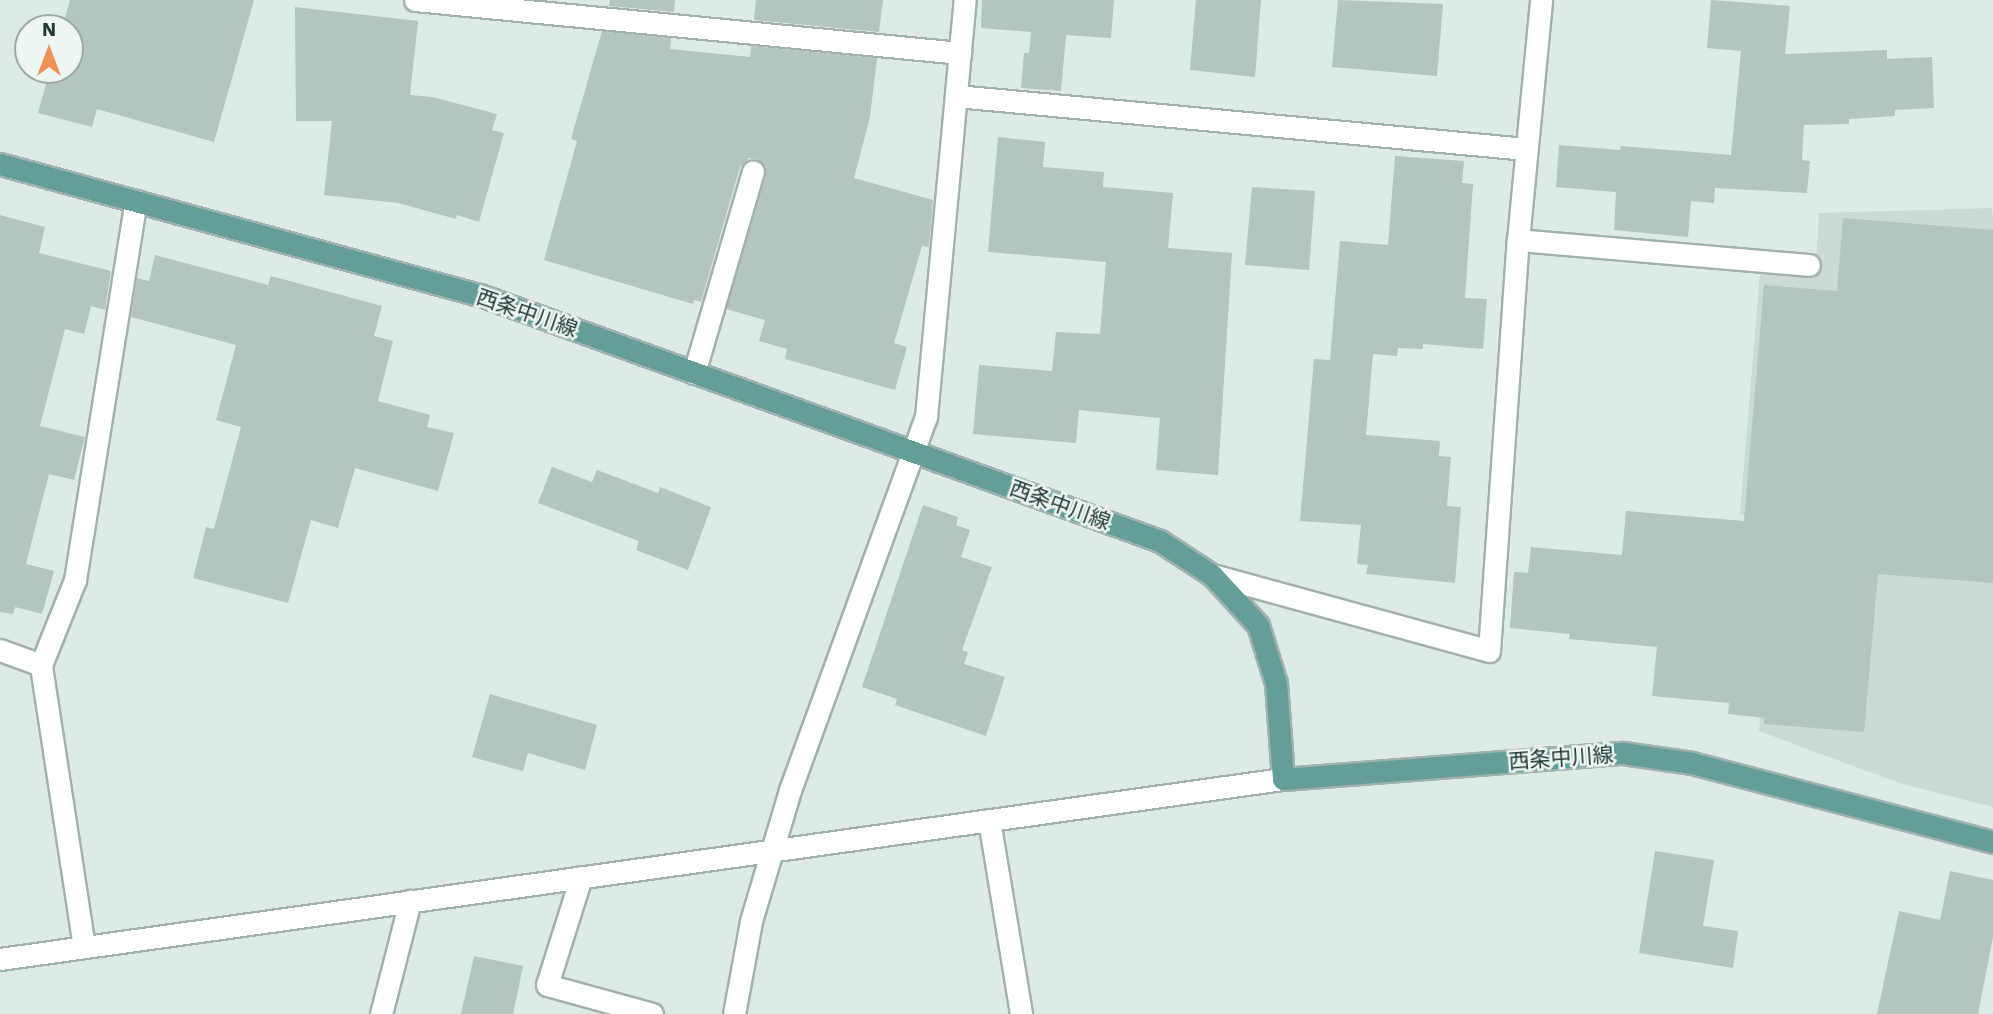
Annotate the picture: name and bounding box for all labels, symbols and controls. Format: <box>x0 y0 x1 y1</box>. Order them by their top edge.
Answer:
north arrow <box>14 14 84 84</box>
text: N <box>42 18 56 41</box>
street label: 西条中川線 <box>473 284 581 342</box>
street label: 西条中川線 <box>1006 475 1114 535</box>
street label: 西条中川線 <box>1508 742 1614 774</box>

